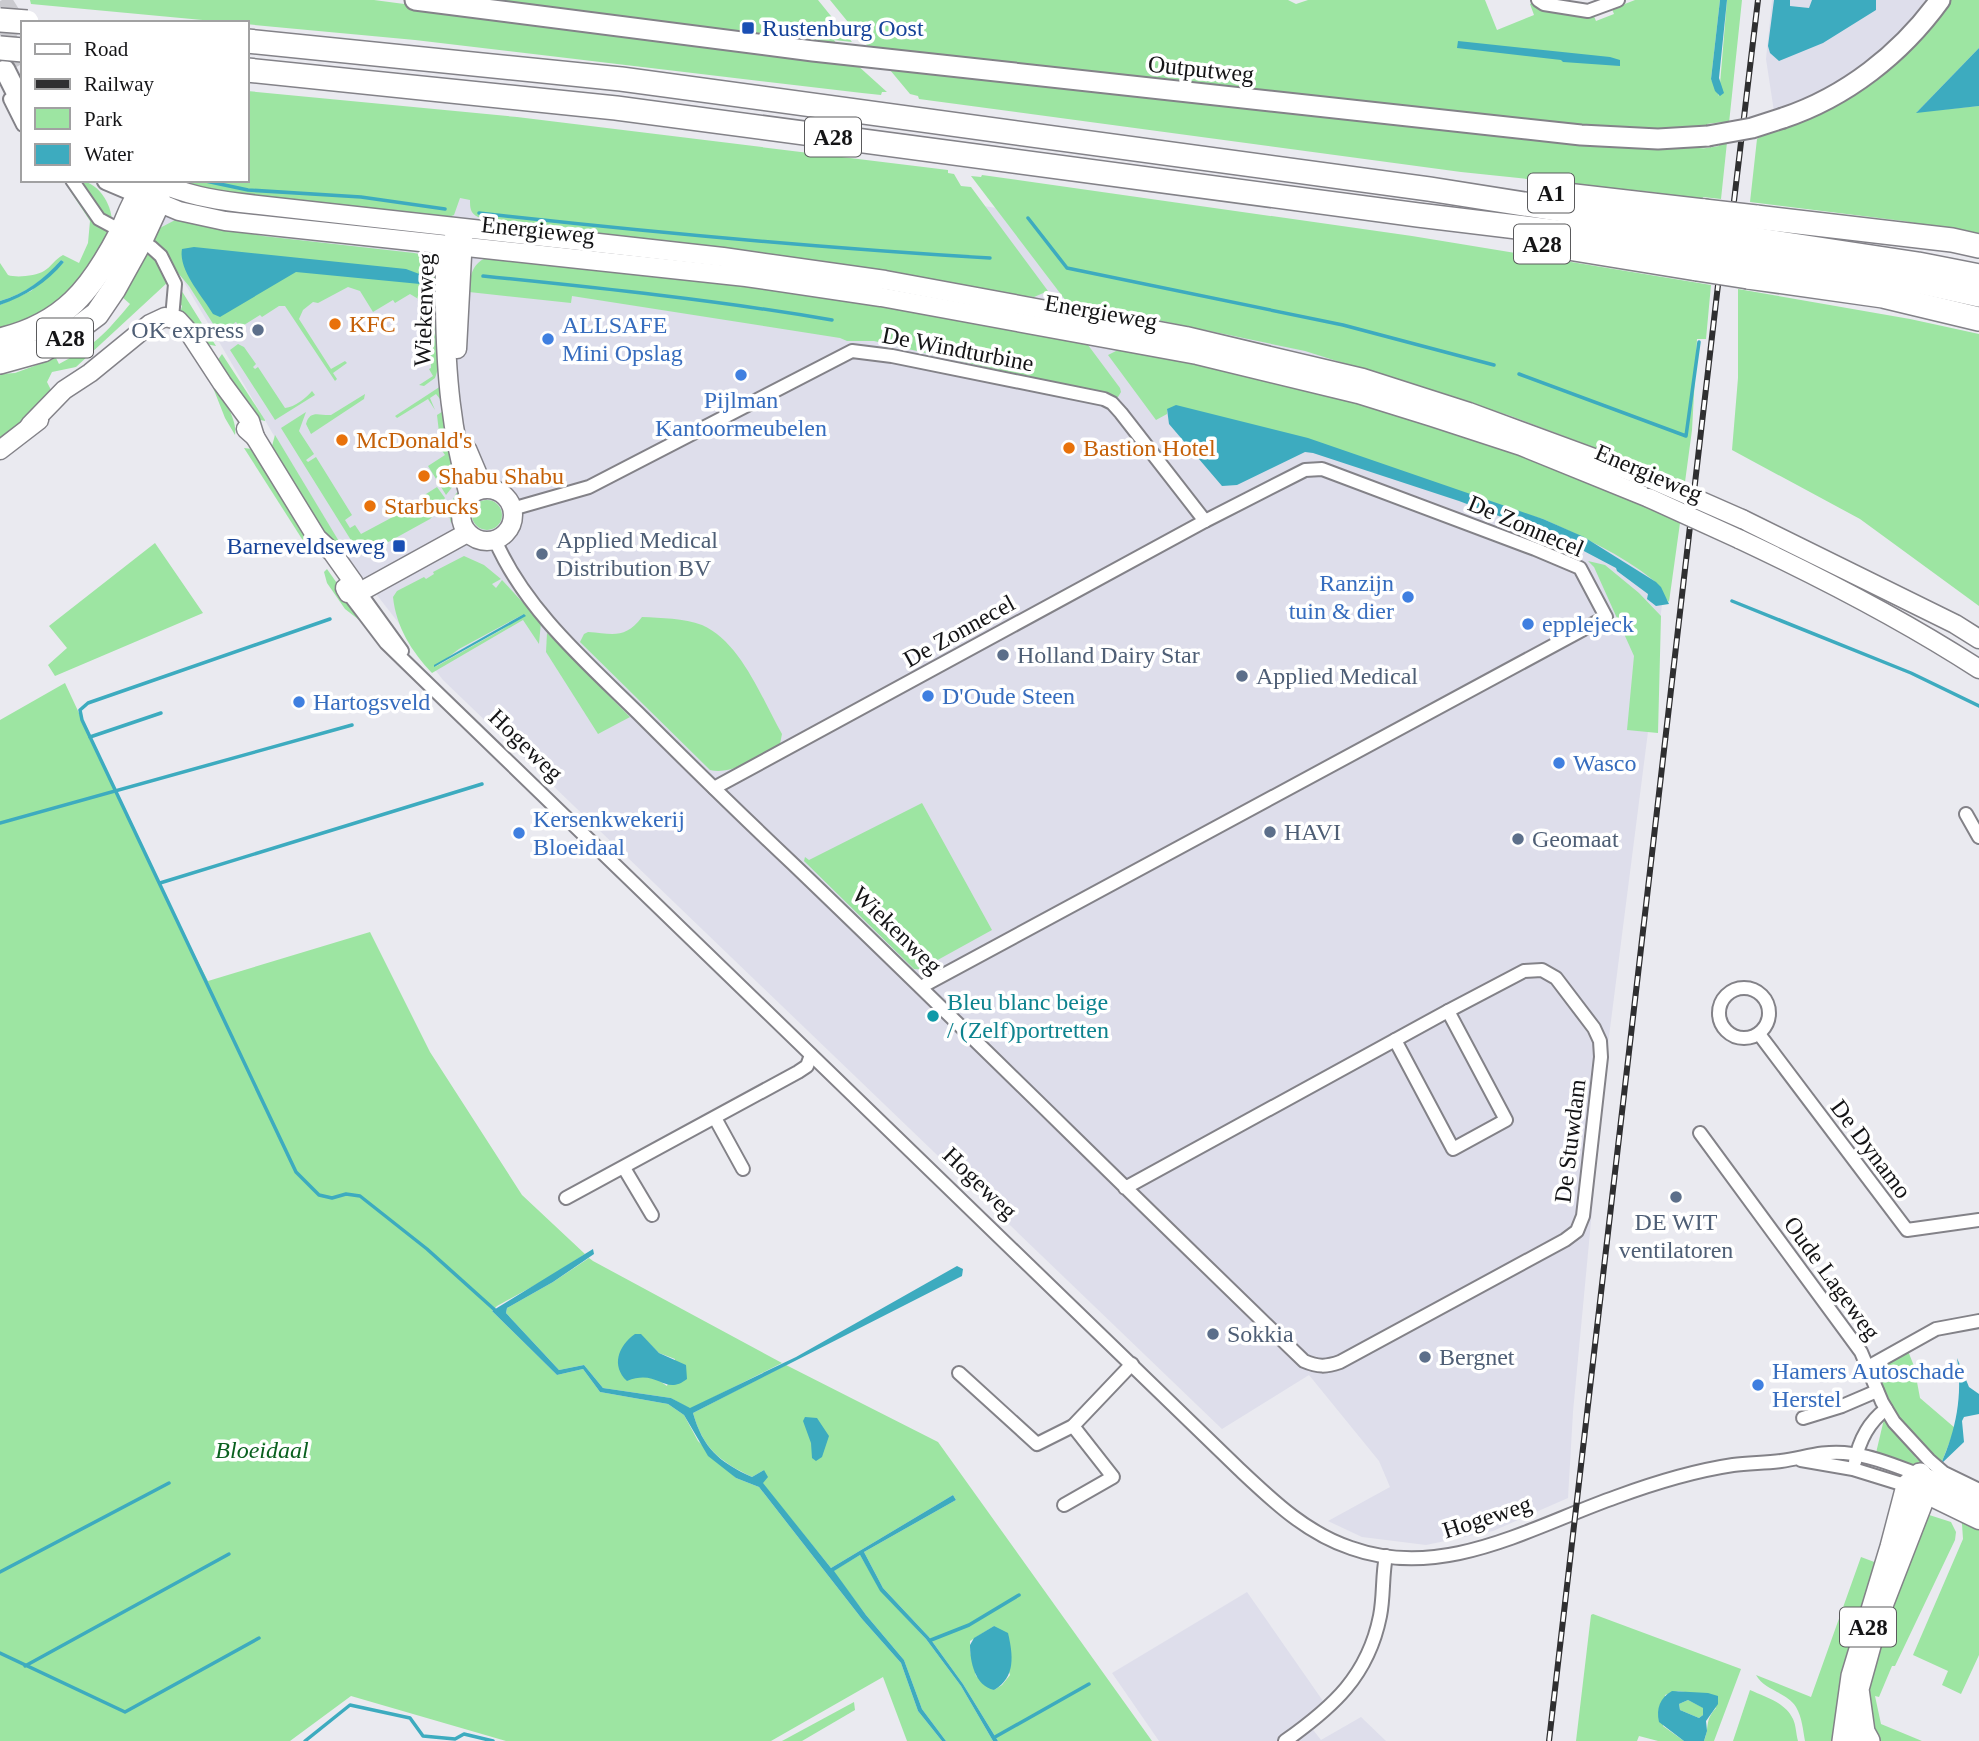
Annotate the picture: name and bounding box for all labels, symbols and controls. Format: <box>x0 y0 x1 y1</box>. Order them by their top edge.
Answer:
place label: Rustenburg Oost <box>762 15 924 41</box>
marker: Rustenburg Oost <box>740 20 756 36</box>
legend <box>21 21 248 182</box>
text: Road <box>84 37 129 61</box>
street label: Outputweg <box>1147 50 1255 88</box>
text: Railway <box>84 72 154 96</box>
text: Park <box>84 107 123 131</box>
road number: A28 <box>805 118 861 156</box>
text: Water <box>84 142 134 166</box>
road number: A1 <box>1528 174 1574 212</box>
street label: Energieweg <box>480 211 596 249</box>
road number: A28 <box>1514 224 1570 264</box>
street label: Wiekenweg <box>409 253 439 367</box>
street label: Energieweg <box>1043 289 1159 335</box>
place label: KFC <box>349 311 396 337</box>
place label: ALLSAFE Mini Opslag <box>562 312 683 366</box>
marker: KFC <box>327 316 343 332</box>
place label: OK express <box>131 317 244 343</box>
road number: A28 <box>37 318 93 358</box>
marker: OK express <box>250 322 266 338</box>
street label: De Windturbine <box>880 322 1036 376</box>
marker: ALLSAFE Mini Opslag <box>540 331 556 347</box>
marker: Pijlman Kantoormeubelen <box>733 367 749 383</box>
place label: Pijlman Kantoormeubelen <box>655 387 827 441</box>
place label: McDonald's <box>356 427 472 453</box>
marker: McDonald's <box>334 432 350 448</box>
place label: Bastion Hotel <box>1083 435 1216 461</box>
street label: Energieweg <box>1591 439 1707 507</box>
marker: Bastion Hotel <box>1061 440 1077 456</box>
place label: Shabu Shabu <box>438 463 564 489</box>
marker: Shabu Shabu <box>416 468 432 484</box>
street label: De Zonnecel <box>1464 490 1588 562</box>
place label: Starbucks <box>384 493 479 519</box>
marker: Starbucks <box>362 498 378 514</box>
place label: Applied Medical Distribution BV <box>556 527 718 581</box>
place label: Barneveldseweg <box>226 533 385 559</box>
marker: Barneveldseweg <box>391 538 407 554</box>
marker: Applied Medical Distribution BV <box>534 546 550 562</box>
place label: Ranzijn tuin & dier <box>1289 570 1394 624</box>
marker: Ranzijn tuin & dier <box>1400 589 1416 605</box>
street label: De Zonnecel <box>899 590 1019 672</box>
place label: epplejeck <box>1542 611 1634 637</box>
marker: epplejeck <box>1520 616 1536 632</box>
place label: Holland Dairy Star <box>1017 642 1200 668</box>
marker: Holland Dairy Star <box>995 647 1011 663</box>
place label: Applied Medical <box>1256 663 1418 689</box>
marker: Applied Medical <box>1234 668 1250 684</box>
place label: D'Oude Steen <box>942 683 1075 709</box>
marker: D'Oude Steen <box>920 688 936 704</box>
place label: Hartogsveld <box>313 689 430 715</box>
marker: Hartogsveld <box>291 694 307 710</box>
street label: Hogeweg <box>484 704 568 786</box>
place label: Wasco <box>1573 750 1636 776</box>
marker: Wasco <box>1551 755 1567 771</box>
place label: Kersenkwekerij Bloeidaal <box>533 806 685 860</box>
place label: HAVI <box>1284 819 1341 845</box>
marker: HAVI <box>1262 824 1278 840</box>
marker: Kersenkwekerij Bloeidaal <box>511 825 527 841</box>
place label: Geomaat <box>1532 826 1619 852</box>
marker: Geomaat <box>1510 831 1526 847</box>
street label: Wiekenweg <box>847 881 947 979</box>
place label: Bleu blanc beige / (Zelf)portretten <box>947 989 1109 1043</box>
marker: Bleu blanc beige / (Zelf)portretten <box>925 1008 941 1024</box>
street label: De Stuwdam <box>1550 1077 1591 1204</box>
street label: De Dynamo <box>1826 1095 1916 1203</box>
street label: Hogeweg <box>938 1142 1022 1224</box>
marker: DE WIT ventilatoren <box>1668 1189 1684 1205</box>
place label: DE WIT ventilatoren <box>1619 1209 1733 1263</box>
street label: Oude Lageweg <box>1779 1211 1885 1345</box>
place label: Sokkia <box>1227 1321 1294 1347</box>
marker: Sokkia <box>1205 1326 1221 1342</box>
place label: Bergnet <box>1439 1344 1515 1370</box>
marker: Bergnet <box>1417 1349 1433 1365</box>
place label: Hamers Autoschade Herstel <box>1772 1358 1965 1412</box>
marker: Hamers Autoschade Herstel <box>1750 1377 1766 1393</box>
park label: Bloeidaal <box>215 1437 309 1463</box>
street label: Hogeweg <box>1439 1490 1535 1544</box>
road number: A28 <box>1840 1608 1896 1646</box>

